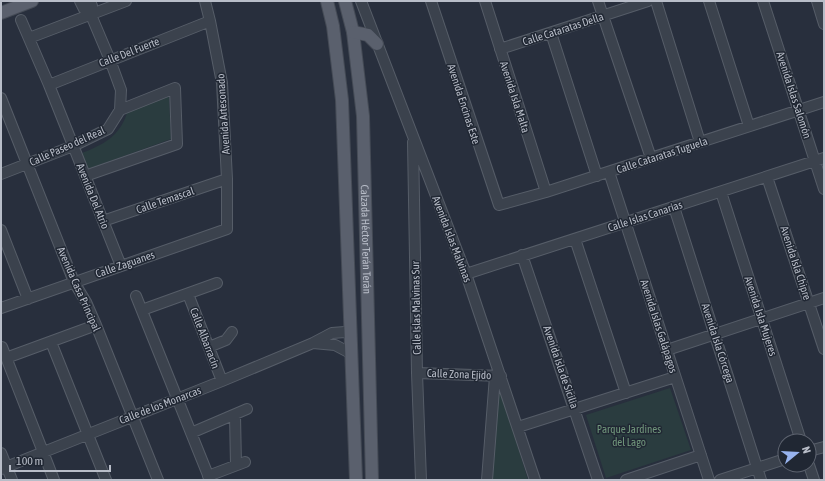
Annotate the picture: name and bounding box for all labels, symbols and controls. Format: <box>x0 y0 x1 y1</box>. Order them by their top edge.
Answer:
street label: Calle Cataratas Della <box>521 10 605 48</box>
street label: Calle Del Fuerte <box>97 35 161 69</box>
street label: Avenida Islas Salomón <box>774 50 814 140</box>
street label: Avenida Isla Malta <box>498 60 532 134</box>
street label: Avenida Encinas Este <box>445 62 483 146</box>
street label: Avenida Artesonado <box>214 73 232 155</box>
street label: Calle Paseo del Real <box>27 124 107 168</box>
street label: Calle Cataratas Tuguela <box>615 135 709 175</box>
street label: Avenida Del Atrio <box>74 161 112 231</box>
street label: Calle Temascal <box>134 184 196 216</box>
street label: Calzada Héctor Terán Terán <box>359 185 373 294</box>
street label: Avenida Islas Malvinas <box>430 194 474 284</box>
street label: Calle Islas Canarias <box>606 198 684 234</box>
street label: Avenida Isla Chipre <box>778 225 814 301</box>
street label: Avenida Casa Principal <box>55 245 103 333</box>
street label: Calle Zaguanes <box>94 248 156 280</box>
street label: Calle Islas Malvinas Sur <box>409 260 423 355</box>
street label: Avenida Isla Mujeres <box>742 275 780 357</box>
street label: Avenida Islas Galápagos <box>638 278 680 374</box>
street label: Avenida Isla Córcega <box>700 302 736 384</box>
street label: Calle Albarracín <box>188 306 222 370</box>
street label: Avenida Isla de Sicilia <box>541 324 581 410</box>
street label: Calle Zona Ejido <box>427 367 491 381</box>
street label: Calle de los Monarcas <box>117 384 203 426</box>
park label: Parque Jardines del Lago <box>597 423 661 448</box>
north arrow <box>777 433 817 473</box>
text: N <box>800 445 813 455</box>
scale bar <box>10 447 110 473</box>
text: 100 m <box>16 454 43 468</box>

